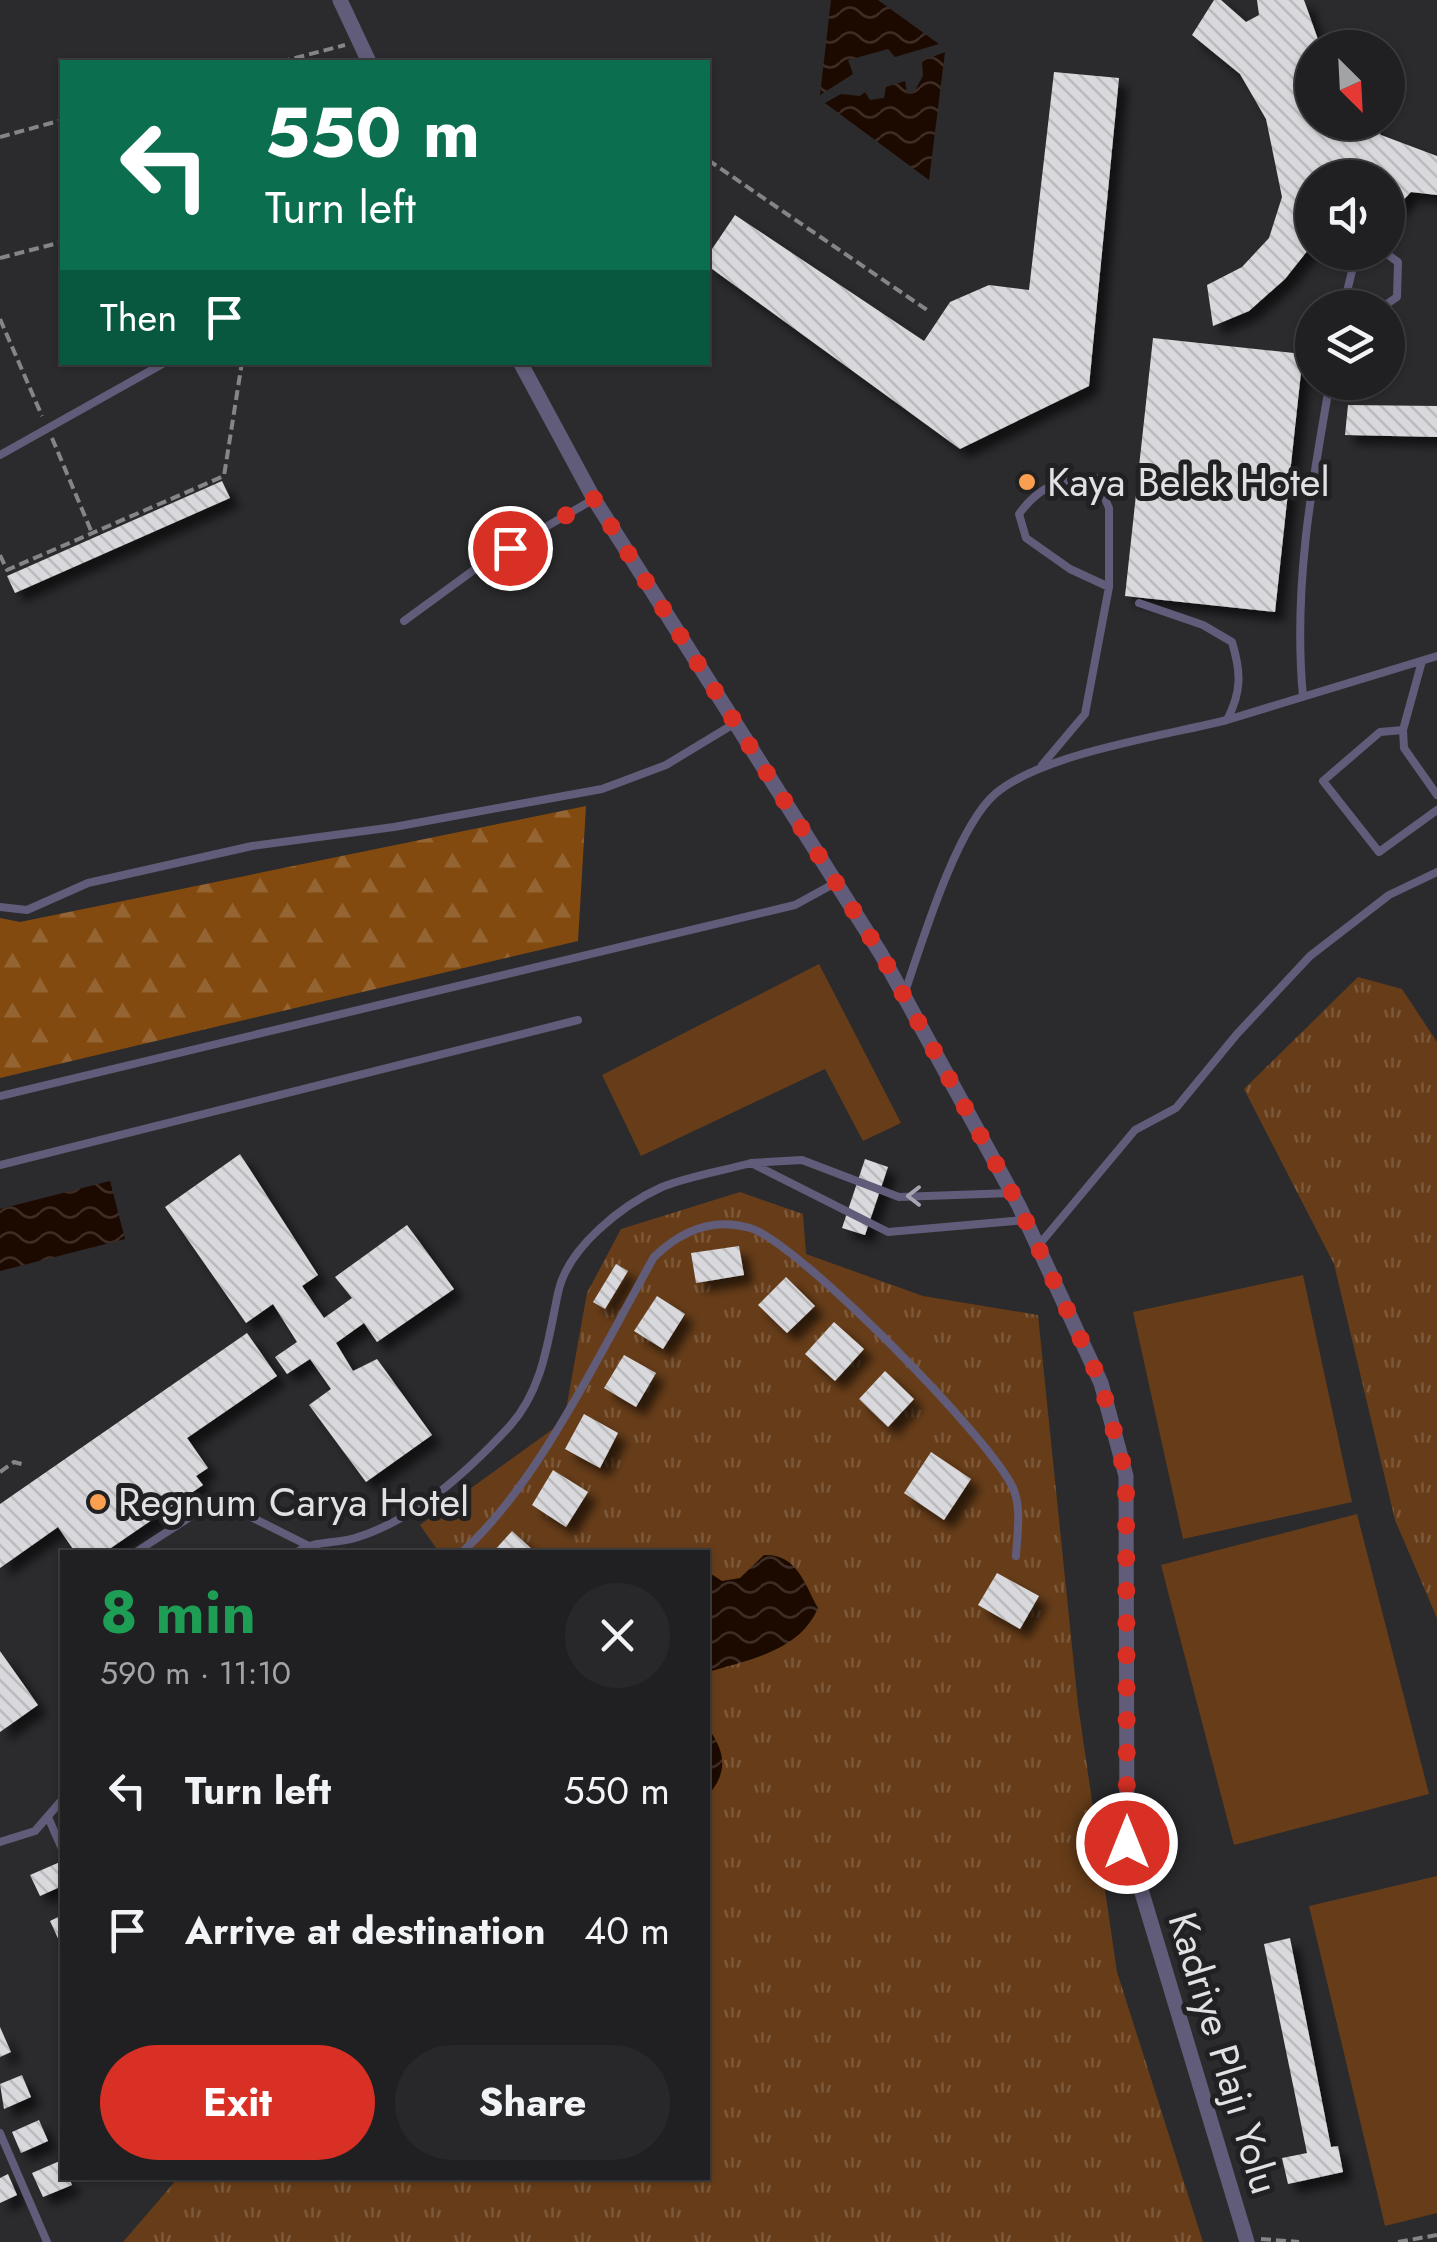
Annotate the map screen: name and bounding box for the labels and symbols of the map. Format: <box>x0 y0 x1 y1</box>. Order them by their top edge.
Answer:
north arrow <box>1295 30 1405 140</box>
place label: Kaya Belek Hotel <box>1047 453 1330 511</box>
marker: Kaya Belek Hotel <box>1016 471 1038 493</box>
pin <box>468 506 553 591</box>
one-way arrow <box>906 1185 922 1207</box>
place label: Regnum Carya Hotel <box>118 1473 469 1531</box>
marker: Regnum Carya Hotel <box>87 1491 109 1513</box>
position arrow <box>1075 1791 1179 1895</box>
street label: Kadriye Plajı Yolu <box>1154 1905 1294 2201</box>

